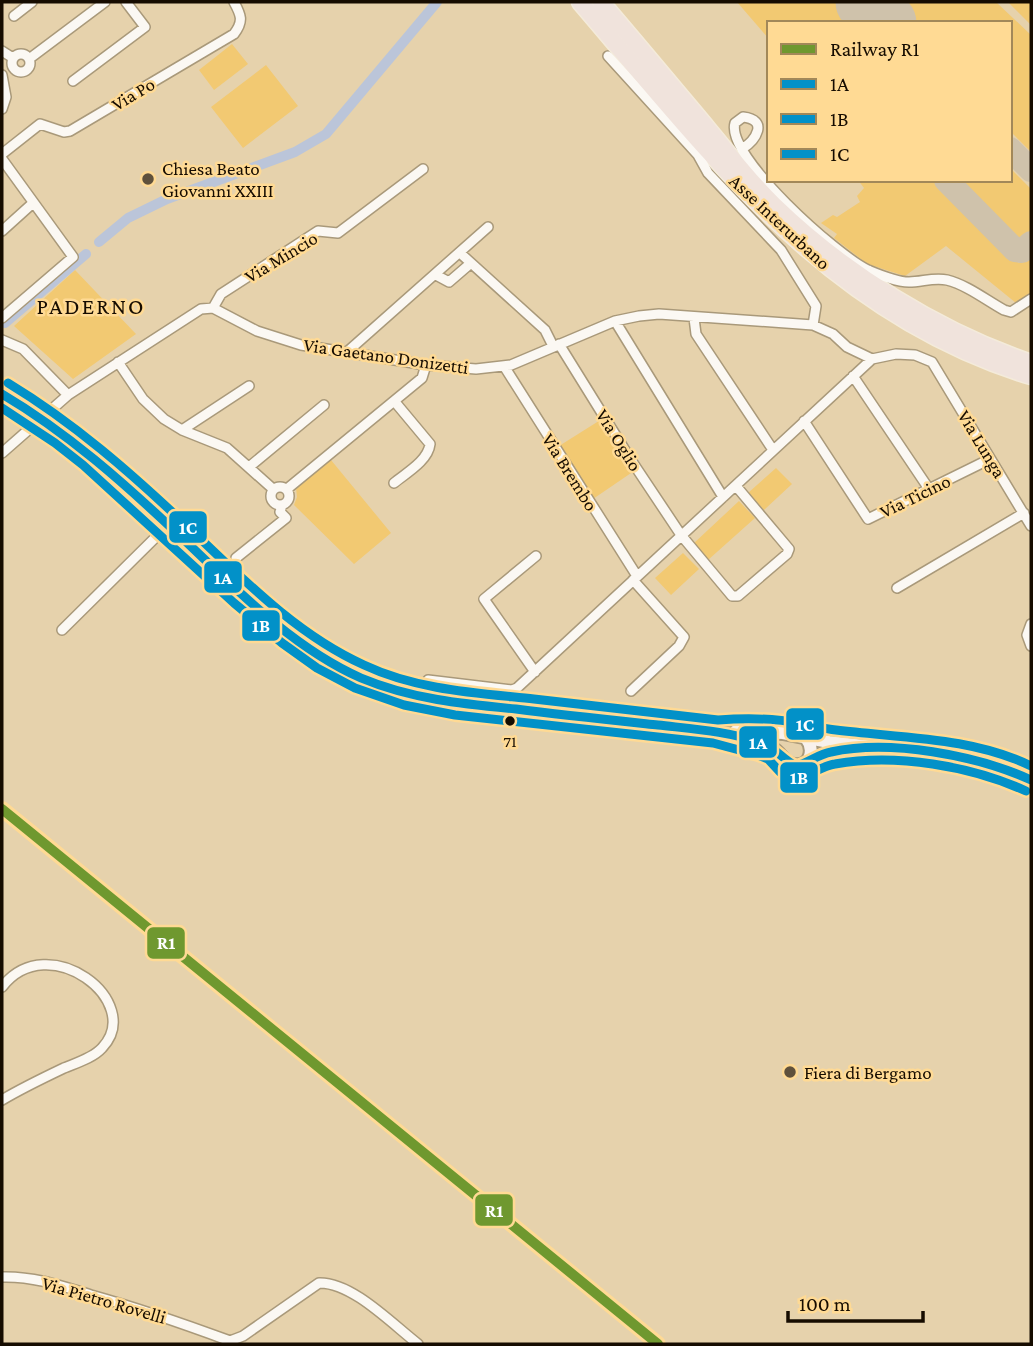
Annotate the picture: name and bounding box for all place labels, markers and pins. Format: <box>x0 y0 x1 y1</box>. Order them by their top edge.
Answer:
place label: Chiesa Beato Giovanni XXIII <box>162 158 274 201</box>
marker: Chiesa Beato Giovanni XXIII <box>140 171 156 187</box>
marker: 71 <box>503 714 517 728</box>
place label: 71 <box>503 732 517 751</box>
place label: Fiera di Bergamo <box>804 1062 932 1083</box>
marker: Fiera di Bergamo <box>782 1064 798 1080</box>

